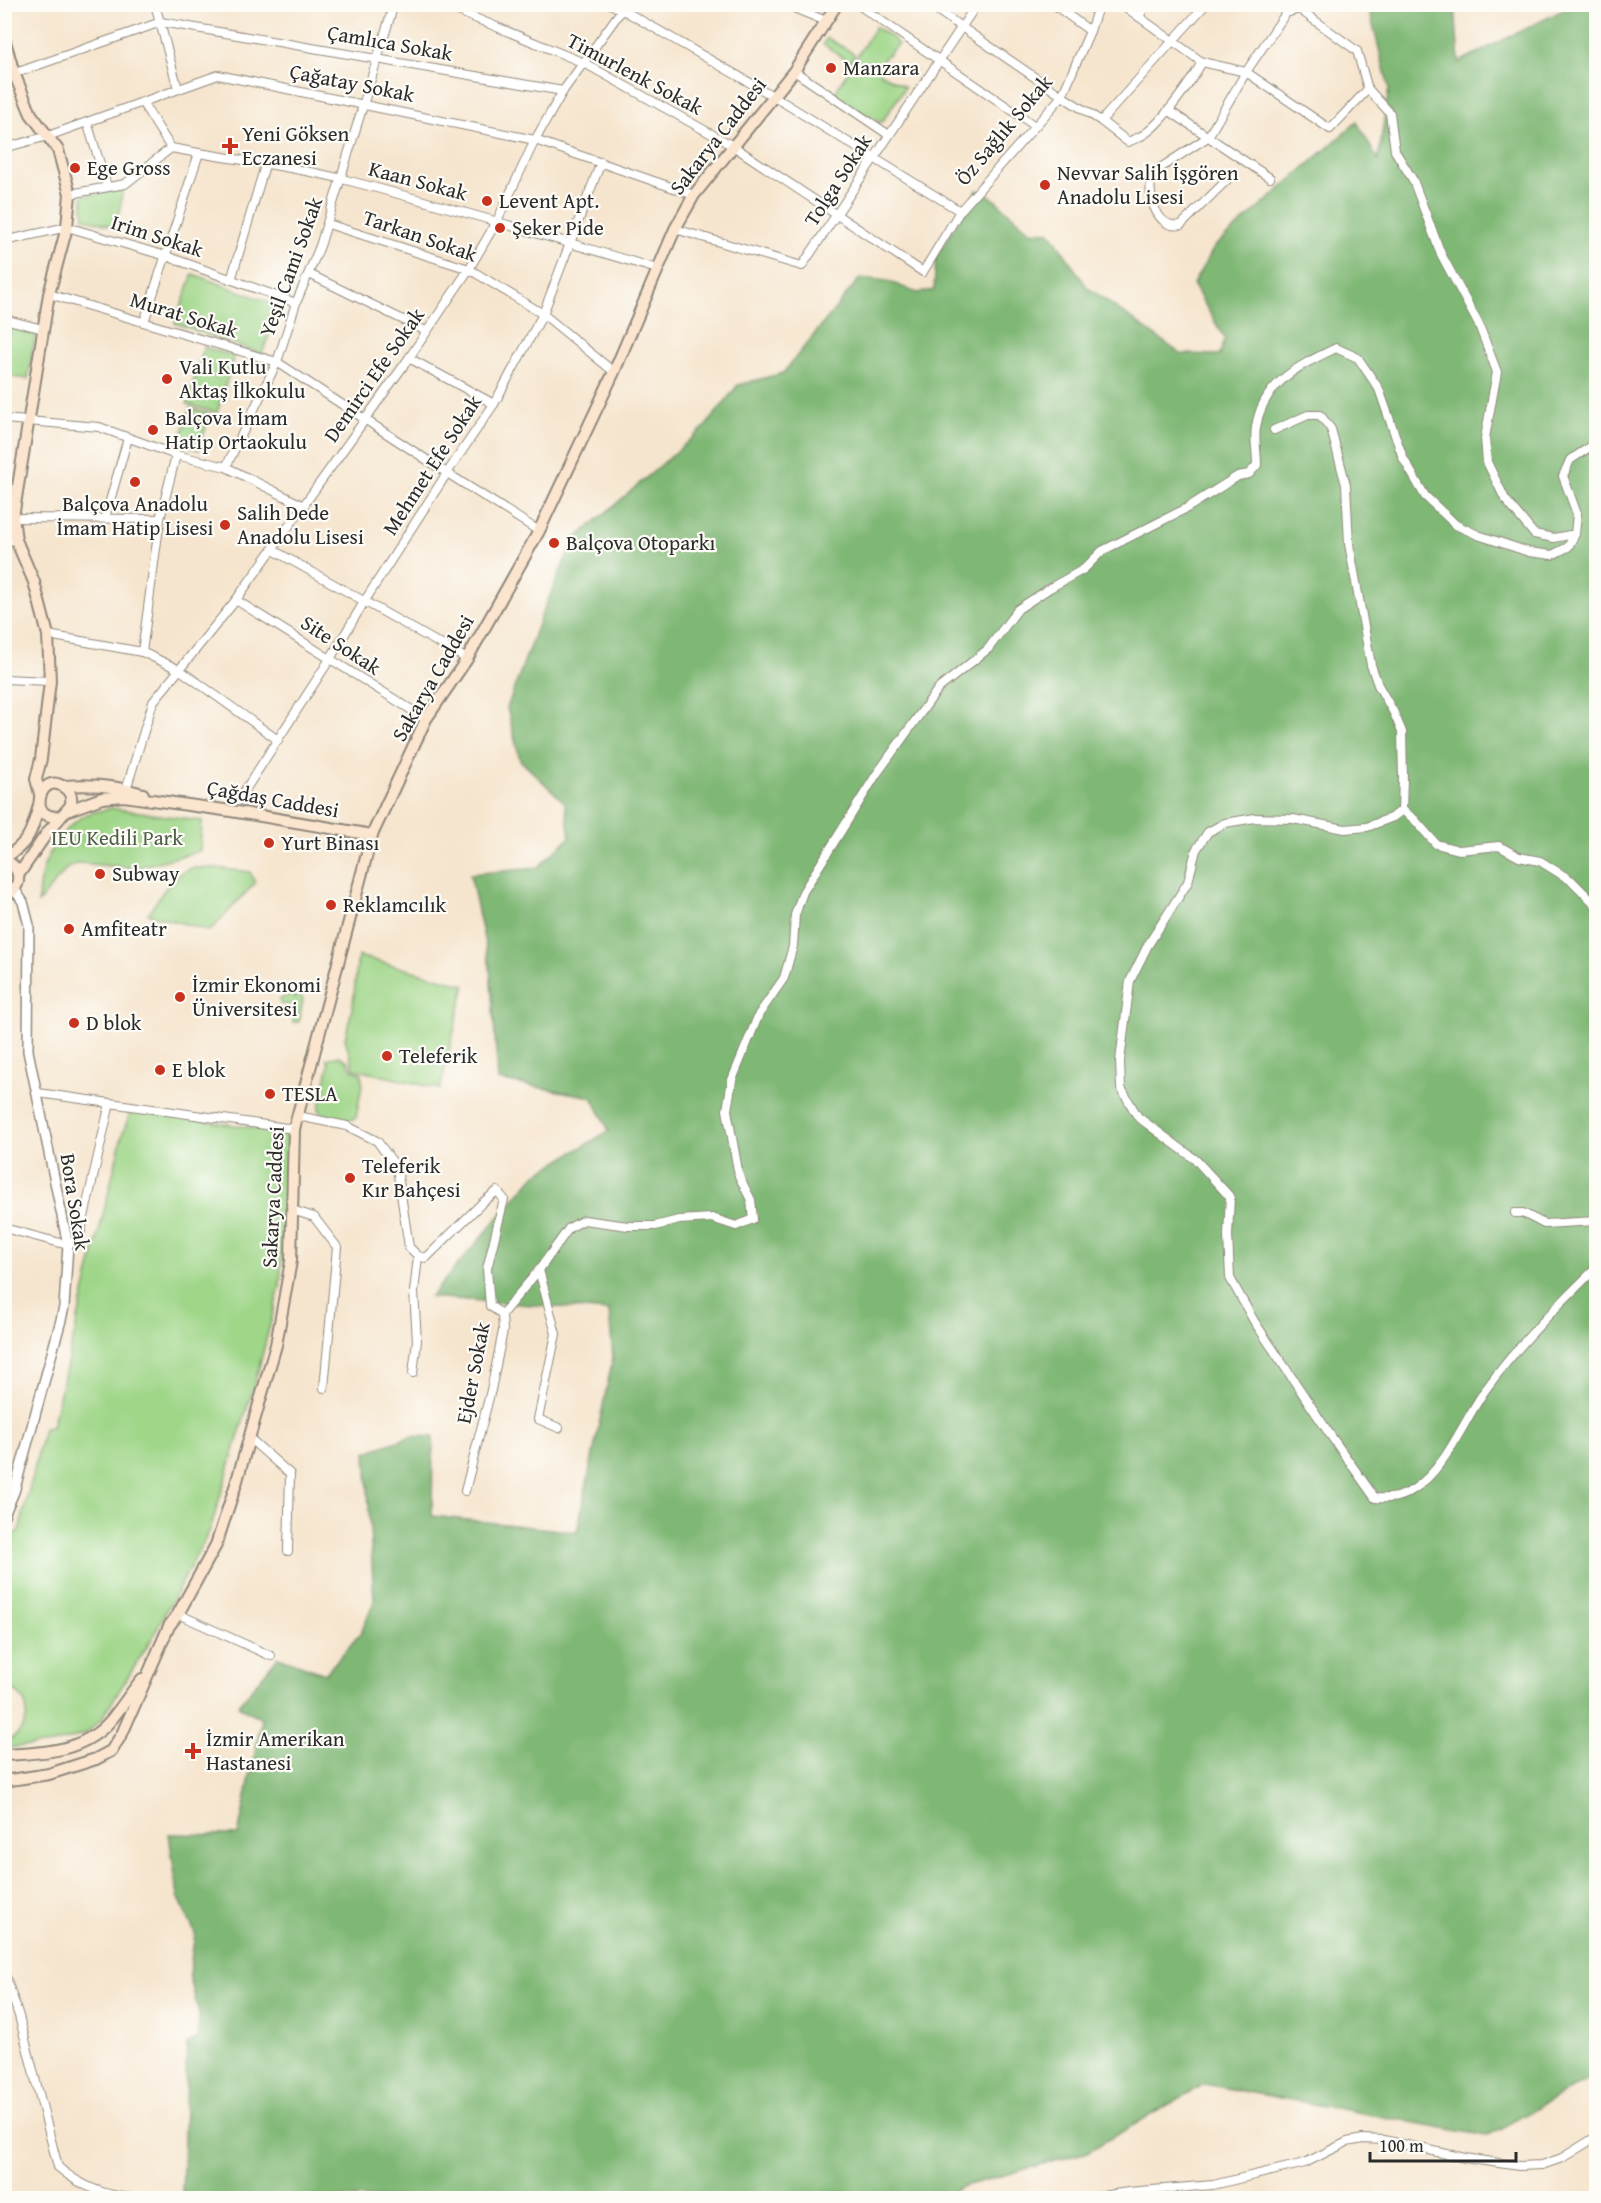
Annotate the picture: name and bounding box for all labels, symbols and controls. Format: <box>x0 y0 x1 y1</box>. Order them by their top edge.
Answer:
street label: Çamlıca Sokak <box>325 16 455 69</box>
street label: Timurlenk Sokak <box>562 25 709 123</box>
place label: Manzara <box>843 52 919 83</box>
street label: Çağatay Sokak <box>287 55 417 110</box>
marker: Manzara <box>824 61 838 75</box>
street label: Öz Sağlık Sokak <box>948 67 1060 192</box>
street label: Sakarya Caddesi <box>662 70 774 201</box>
place label: Yeni Göksen Eczanesi <box>242 118 349 173</box>
street label: Tolga Sokak <box>796 127 879 232</box>
marker: Yeni Göksen Eczanesi <box>223 139 237 153</box>
place label: Ege Gross <box>87 152 171 183</box>
street label: Kaan Sokak <box>365 152 471 209</box>
place label: Nevvar Salih İşgören Anadolu Lisesi <box>1057 157 1239 212</box>
marker: Ege Gross <box>68 161 82 175</box>
marker: Nevvar Salih İşgören Anadolu Lisesi <box>1038 178 1052 192</box>
place label: Levent Apt. <box>499 185 599 216</box>
street label: Yeşil Cami Sokak <box>251 192 330 341</box>
marker: Levent Apt. <box>480 194 494 208</box>
street label: Tarkan Sokak <box>359 202 482 270</box>
street label: Irim Sokak <box>107 206 207 265</box>
place label: Şeker Pide <box>512 212 604 243</box>
marker: Şeker Pide <box>493 221 507 235</box>
street label: Murat Sokak <box>126 283 242 346</box>
street label: Demirci Efe Sokak <box>316 301 432 448</box>
place label: Vali Kutlu Aktaş İlkokulu <box>179 351 306 406</box>
marker: Vali Kutlu Aktaş İlkokulu <box>160 372 174 386</box>
street label: Mehmet Efe Sokak <box>374 388 489 541</box>
place label: Balçova İmam Hatip Ortaokulu <box>165 402 308 457</box>
marker: Balçova İmam Hatip Ortaokulu <box>146 423 160 437</box>
marker: Balçova Anadolu İmam Hatip Lisesi <box>128 475 142 489</box>
place label: Balçova Anadolu İmam Hatip Lisesi <box>57 488 214 543</box>
place label: Salih Dede Anadolu Lisesi <box>237 497 364 552</box>
marker: Salih Dede Anadolu Lisesi <box>218 518 232 532</box>
place label: Balçova Otoparkı <box>566 527 715 558</box>
marker: Balçova Otoparkı <box>547 536 561 550</box>
street label: Site Sokak <box>295 607 388 682</box>
street label: Sakarya Caddesi <box>384 608 482 747</box>
street label: Çağdaş Caddesi <box>205 772 342 825</box>
park label: IEU Kedili Park <box>51 822 183 853</box>
place label: Yurt Binası <box>281 827 380 858</box>
marker: Yurt Binası <box>262 836 276 850</box>
place label: Subway <box>112 858 180 889</box>
marker: Subway <box>93 867 107 881</box>
place label: Reklamcılık <box>343 889 447 920</box>
marker: Reklamcılık <box>324 898 338 912</box>
place label: Amfiteatr <box>81 913 167 944</box>
marker: Amfiteatr <box>62 922 76 936</box>
place label: İzmir Ekonomi Üniversitesi <box>192 969 321 1024</box>
marker: İzmir Ekonomi Üniversitesi <box>173 990 187 1004</box>
place label: D blok <box>86 1007 142 1038</box>
marker: D blok <box>67 1016 81 1030</box>
place label: Teleferik <box>399 1040 478 1071</box>
marker: Teleferik <box>380 1049 394 1063</box>
place label: E blok <box>172 1054 226 1085</box>
marker: E blok <box>153 1063 167 1077</box>
place label: TESLA <box>282 1078 338 1109</box>
marker: TESLA <box>263 1087 277 1101</box>
street label: Sakarya Caddesi <box>253 1125 292 1269</box>
place label: Teleferik Kır Bahçesi <box>362 1150 461 1205</box>
street label: Bora Sokak <box>53 1151 99 1253</box>
marker: Teleferik Kır Bahçesi <box>343 1171 357 1185</box>
street label: Ejder Sokak <box>447 1319 498 1426</box>
place label: İzmir Amerikan Hastanesi <box>206 1723 345 1778</box>
marker: İzmir Amerikan Hastanesi <box>184 1742 202 1760</box>
scale bar <box>1370 2125 1516 2163</box>
text: 100 m <box>1379 2132 1424 2159</box>

